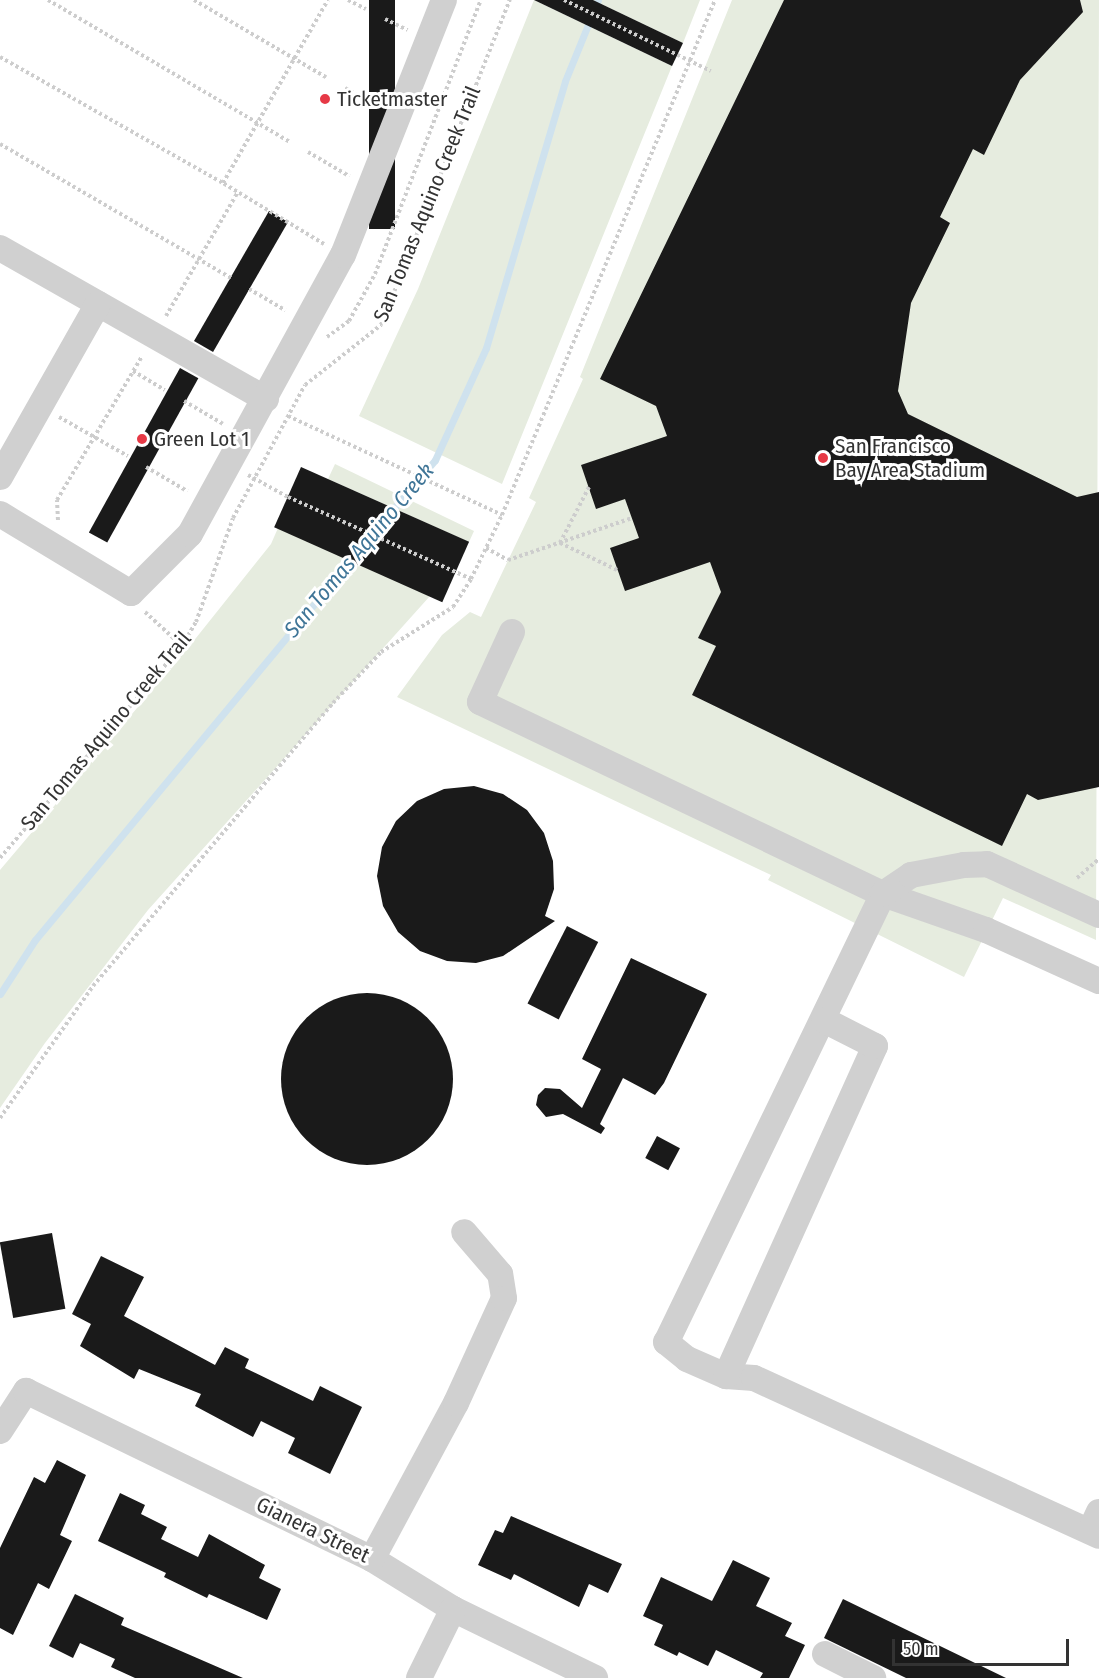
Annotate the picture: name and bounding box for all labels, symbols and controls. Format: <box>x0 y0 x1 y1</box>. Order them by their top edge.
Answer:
street label: San Tomas Aquino Creek Trail <box>368 83 486 325</box>
place label: Ticketmaster <box>337 86 447 112</box>
marker: Ticketmaster <box>318 92 332 106</box>
place label: Green Lot 1 <box>154 426 249 452</box>
marker: Green Lot 1 <box>135 432 149 446</box>
place label: San Francisco Bay Area Stadium <box>835 433 985 483</box>
marker: San Francisco Bay Area Stadium <box>816 451 830 465</box>
water label: San Tomas Aquino Creek <box>278 458 440 642</box>
street label: San Tomas Aquino Creek Trail <box>15 627 197 835</box>
street label: Gianera Street <box>252 1492 374 1568</box>
scale bar <box>895 1627 1072 1665</box>
text: 50 m <box>903 1638 939 1660</box>

